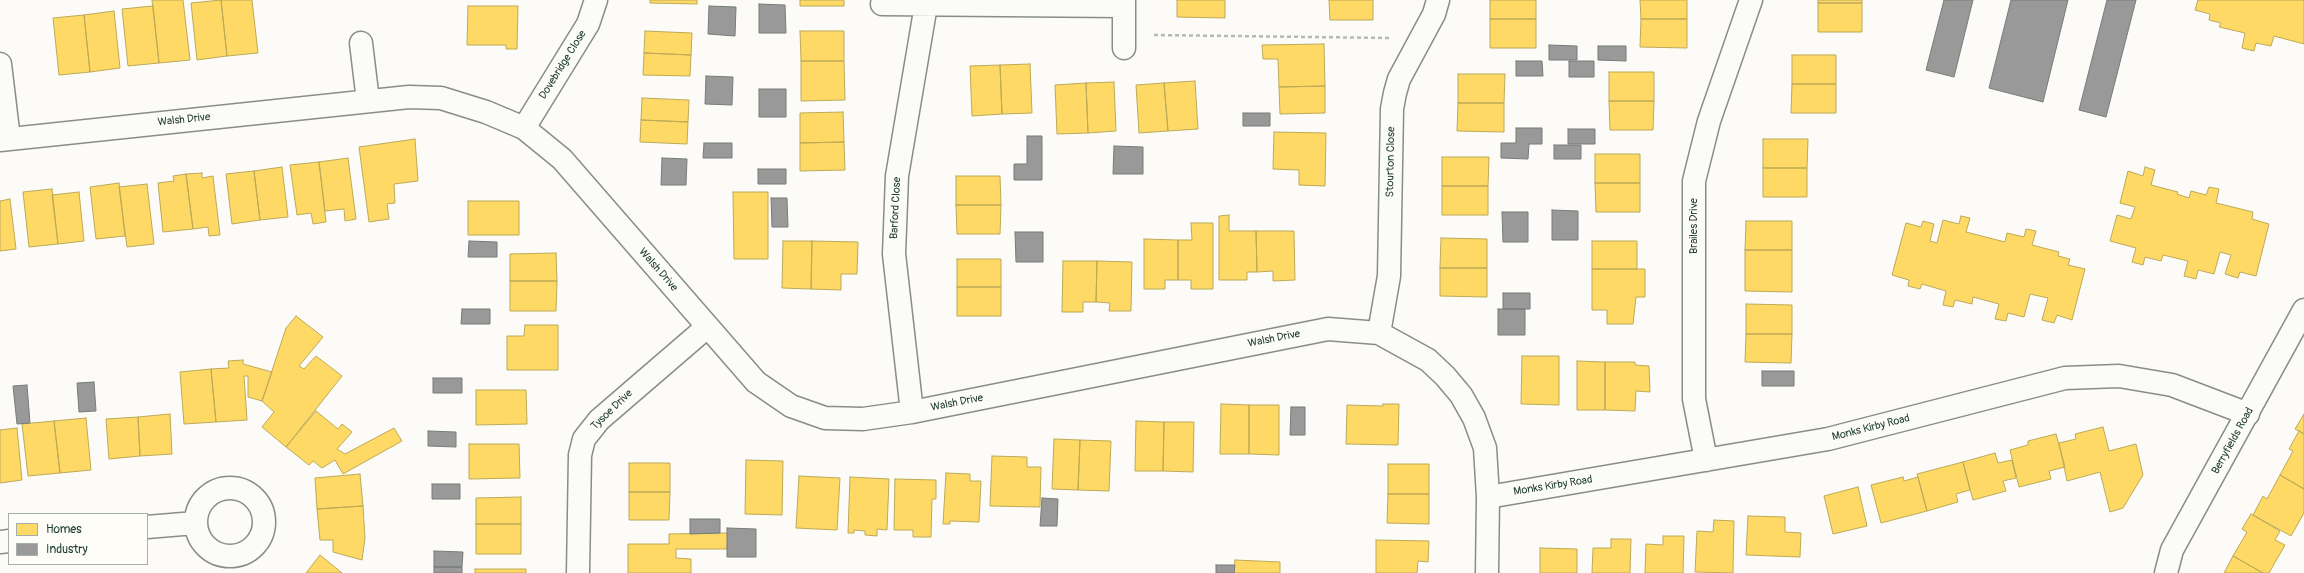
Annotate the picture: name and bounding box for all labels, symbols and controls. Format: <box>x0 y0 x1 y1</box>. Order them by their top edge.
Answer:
street label: Dovebridge Close <box>537 28 589 102</box>
street label: Walsh Drive <box>157 111 211 129</box>
street label: Stourton Close <box>1384 127 1398 197</box>
street label: Barford Close <box>888 177 904 239</box>
street label: Brailes Drive <box>1687 198 1701 254</box>
street label: Walsh Drive <box>636 246 680 294</box>
street label: Walsh Drive <box>1247 327 1301 351</box>
street label: Tysoe Drive <box>588 387 636 433</box>
street label: Walsh Drive <box>930 391 984 415</box>
street label: Berryfields Road <box>2209 405 2257 477</box>
street label: Monks Kirby Road <box>1831 412 1911 444</box>
street label: Monks Kirby Road <box>1513 473 1593 499</box>
legend <box>8 513 148 565</box>
text: Homes <box>46 522 82 537</box>
text: Industry <box>46 542 88 557</box>

